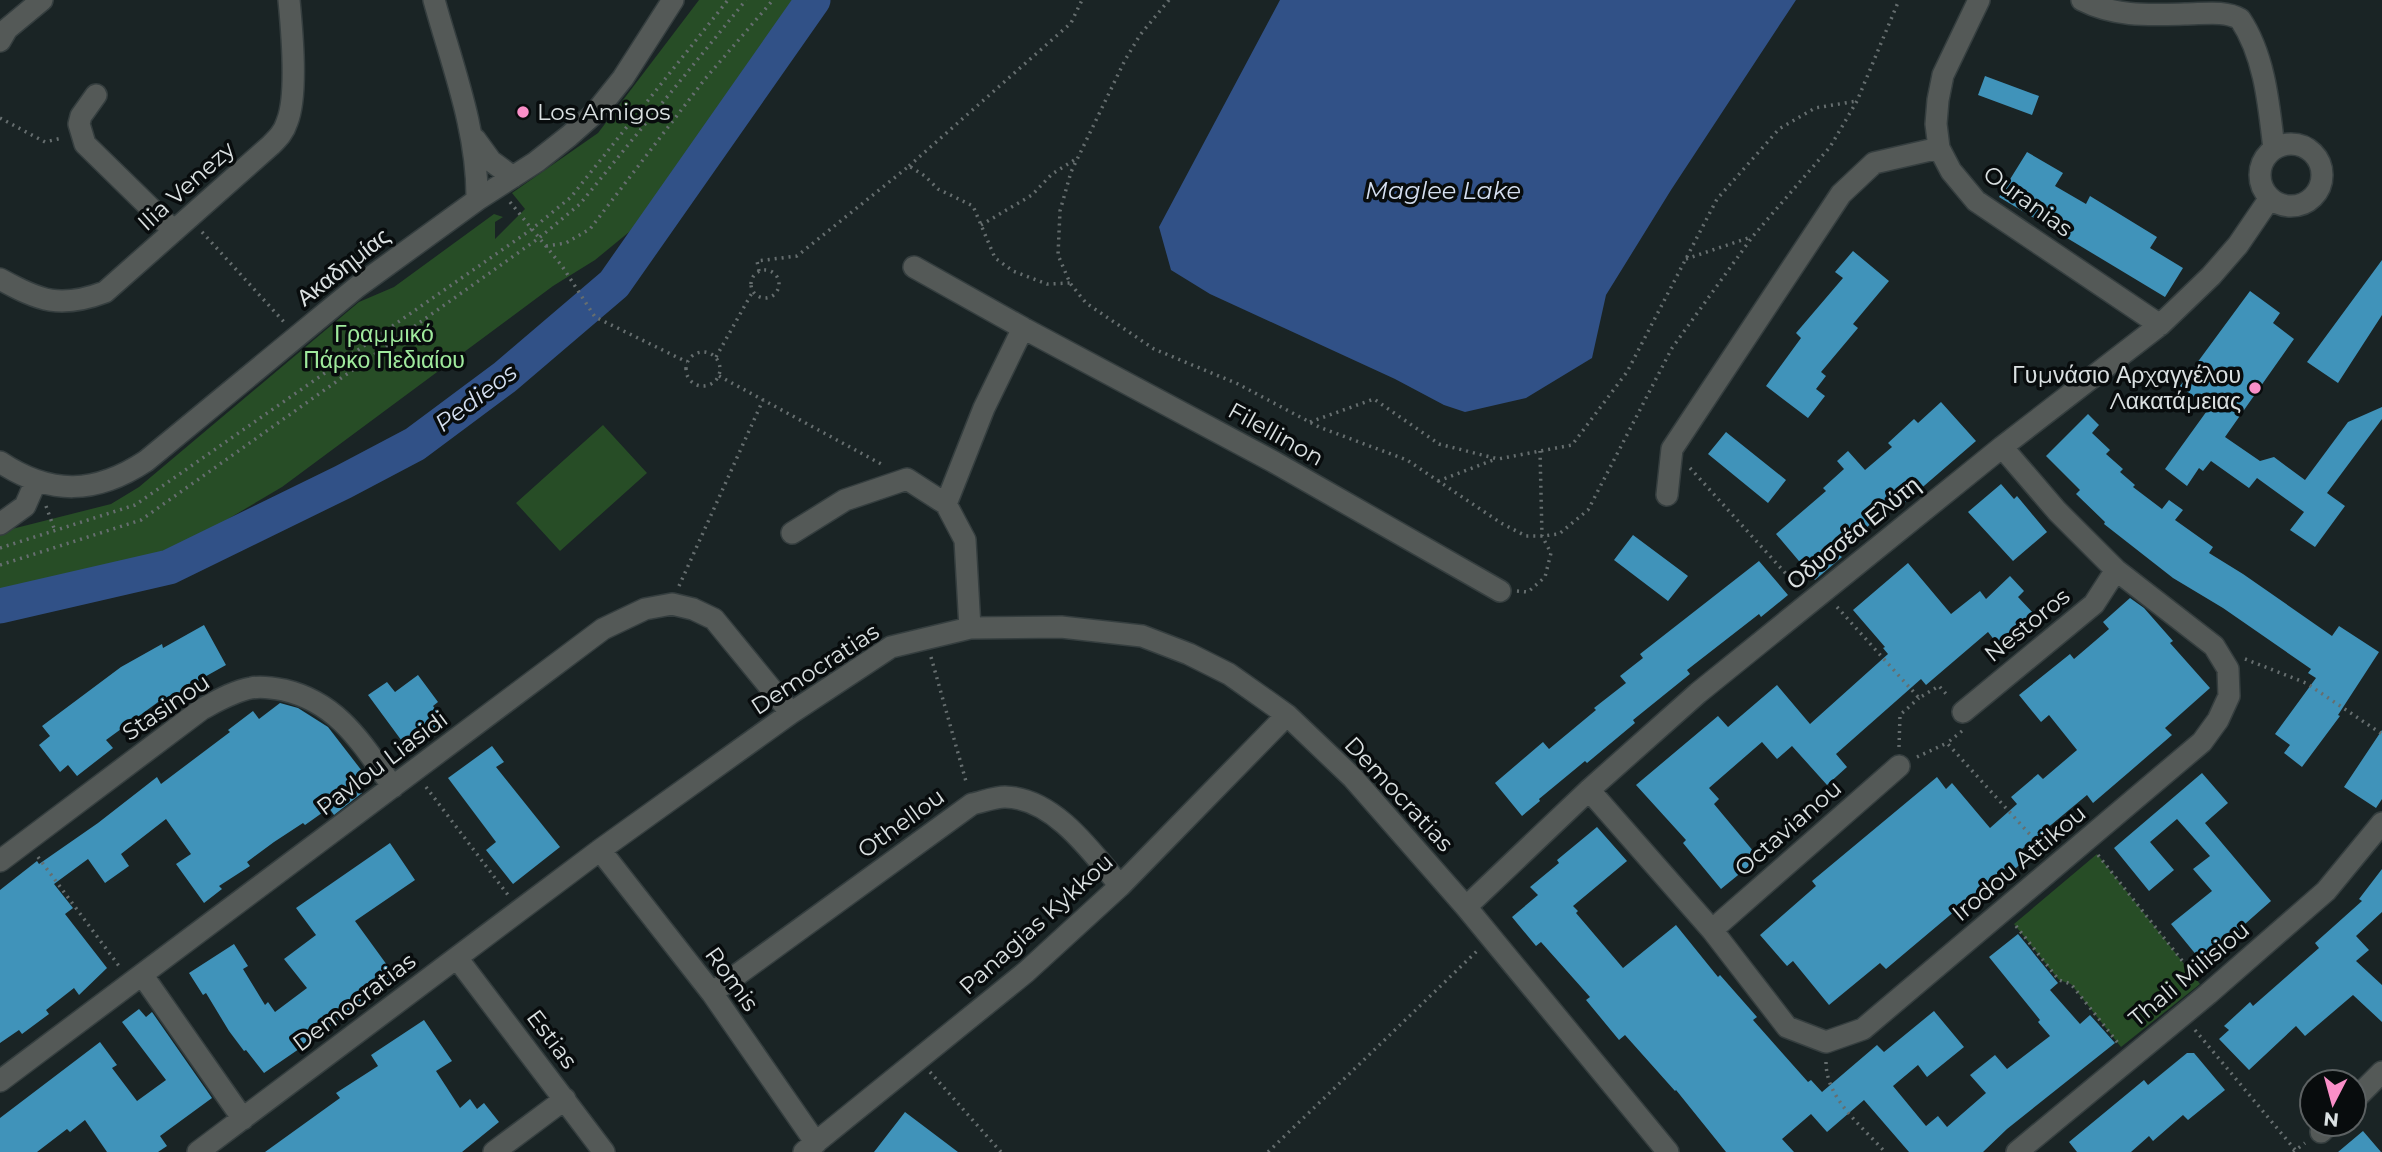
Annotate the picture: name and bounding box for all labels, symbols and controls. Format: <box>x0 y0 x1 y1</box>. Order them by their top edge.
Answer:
place label: Los Amigos <box>537 98 671 126</box>
marker: Los Amigos <box>515 104 531 120</box>
street label: Ilia Venezy <box>132 135 241 237</box>
street label: Ouranias <box>1978 159 2078 243</box>
water label: Maglee Lake <box>1365 176 1521 205</box>
street label: Ακαδημίας <box>291 222 395 312</box>
park label: Γραμμικό Πάρκο Πεδιαίου <box>303 320 465 374</box>
water label: Pedieos <box>429 357 523 438</box>
place label: Γυμνάσιο Αρχαγγέλου Λακατάμειας <box>2012 361 2241 415</box>
marker: Γυμνάσιο Αρχαγγέλου Λακατάμειας <box>2247 380 2263 396</box>
street label: Filellinon <box>1223 396 1329 472</box>
street label: Οδυσσέα Ελύτη <box>1781 471 1925 595</box>
street label: Nestoros <box>1979 582 2075 668</box>
street label: Democratias <box>746 617 884 721</box>
street label: Stasinou <box>117 668 215 746</box>
street label: Pavlou Liasidi <box>311 705 453 821</box>
street label: Democratias <box>1339 731 1459 857</box>
street label: Octavianou <box>1729 774 1847 882</box>
street label: Othellou <box>852 782 950 864</box>
street label: Irodou Attikou <box>1946 799 2092 927</box>
street label: Panagias Kykkou <box>953 848 1119 1000</box>
street label: Thali Milisiou <box>2123 916 2255 1032</box>
street label: Romis <box>699 941 765 1017</box>
street label: Democratias <box>287 947 421 1057</box>
street label: Estias <box>521 1004 583 1074</box>
north arrow <box>2298 1068 2368 1138</box>
text: N <box>2322 1107 2340 1132</box>

